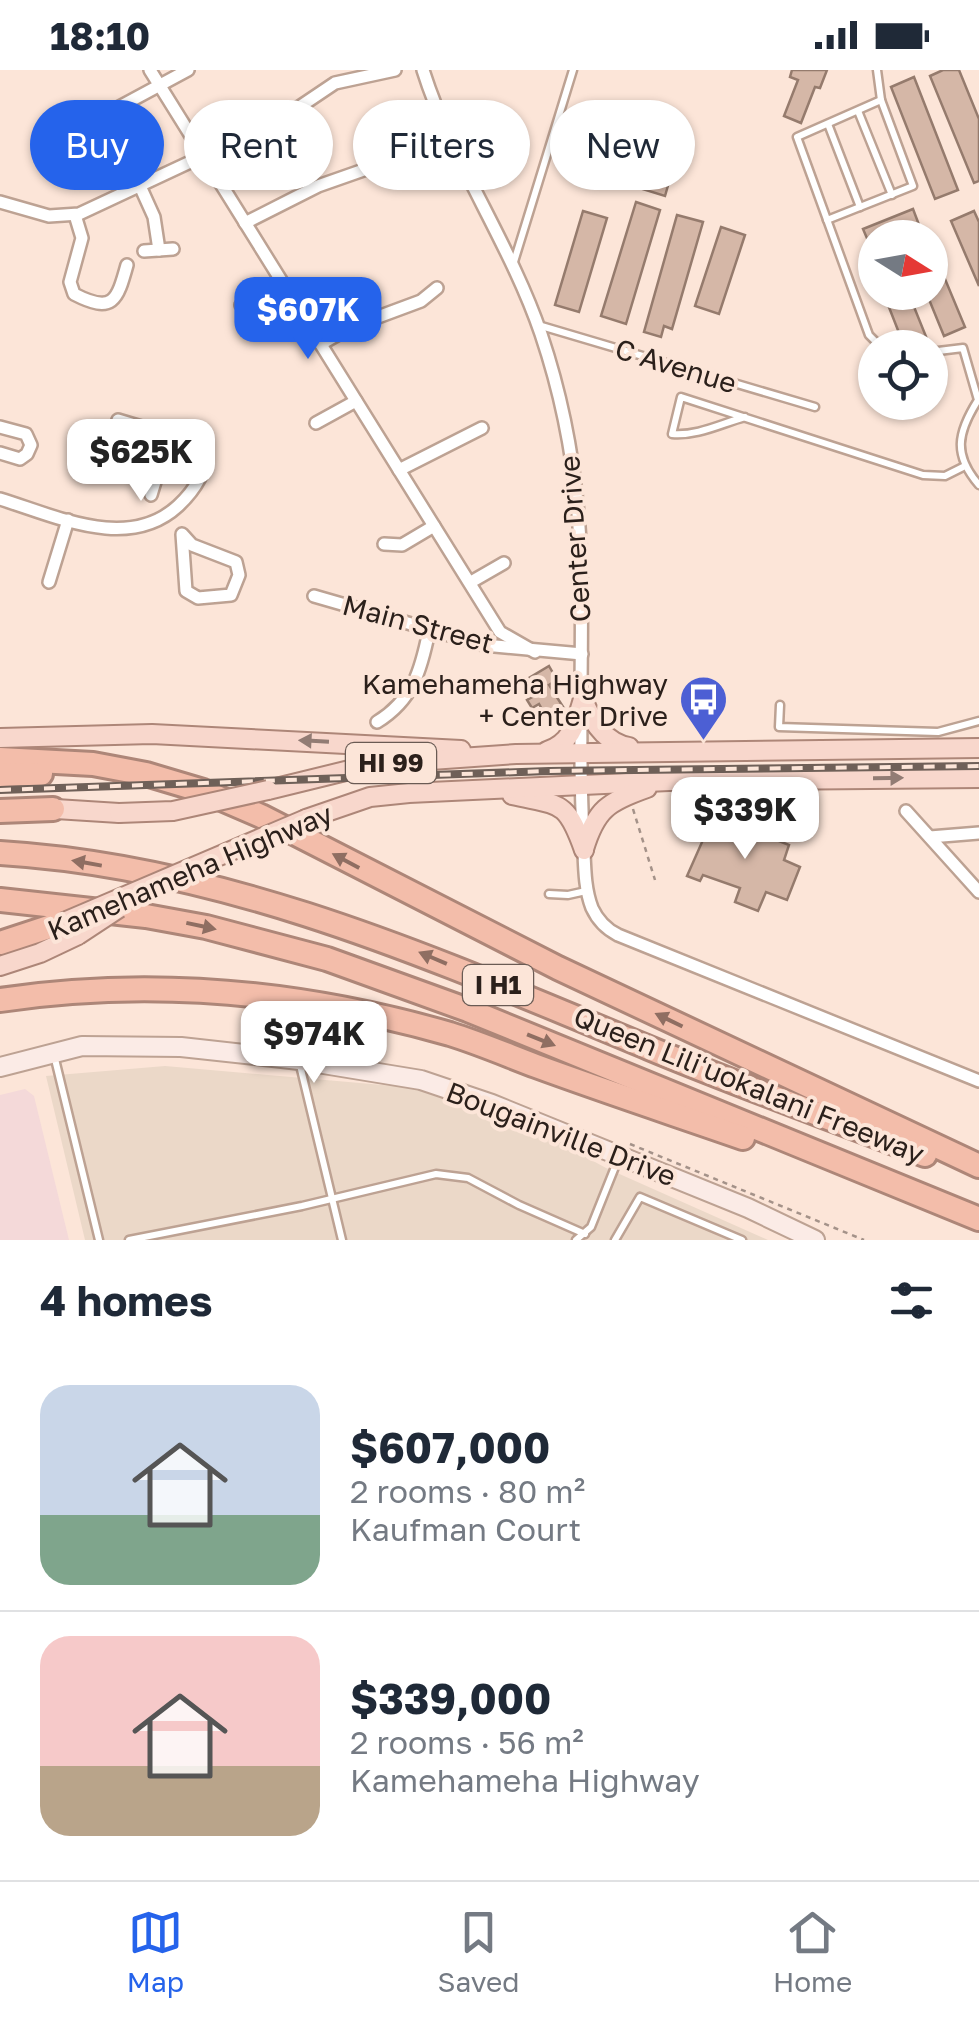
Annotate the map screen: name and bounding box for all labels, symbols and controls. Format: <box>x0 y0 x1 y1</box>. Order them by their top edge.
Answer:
text: 18:10 <box>50 13 150 58</box>
chip: Buy <box>30 100 164 190</box>
chip: Rent <box>184 100 333 190</box>
chip: Filters <box>353 100 530 190</box>
chip: New <box>550 100 695 190</box>
north arrow <box>858 220 948 310</box>
map controls <box>858 220 948 420</box>
pin: $607K <box>238 277 378 362</box>
text: $607K <box>256 290 360 328</box>
button: locate <box>858 330 948 420</box>
street label: C Avenue <box>612 331 741 400</box>
pin: $625K <box>71 419 211 504</box>
text: $625K <box>89 432 193 470</box>
street label: Center Drive <box>552 455 597 623</box>
street label: Main Street <box>339 588 497 659</box>
place label: Kamehameha Highway + Center Drive <box>362 667 668 732</box>
bus stop icon: Kamehameha Highway + Center Drive <box>677 674 729 742</box>
one-way arrow <box>297 732 329 748</box>
road number: HI 99 <box>346 743 436 783</box>
one-way arrow <box>872 770 904 786</box>
pin: $339K <box>675 777 815 862</box>
text: $339K <box>693 790 797 828</box>
street label: Kamehameha Highway <box>43 796 337 947</box>
one-way arrow <box>332 853 361 870</box>
one-way arrow <box>71 854 103 870</box>
one-way arrow <box>185 919 216 935</box>
one-way arrow <box>418 950 448 966</box>
road number: I H1 <box>463 965 533 1005</box>
street label: Queen Liliʻuokalani Freeway <box>569 999 929 1170</box>
pin: $974K <box>244 1001 384 1086</box>
one-way arrow <box>654 1012 683 1029</box>
text: $974K <box>263 1014 365 1052</box>
one-way arrow <box>527 1033 557 1049</box>
street label: Bougainville Drive <box>442 1075 681 1193</box>
icon: filters <box>884 1273 939 1328</box>
text: 4 homes <box>40 1275 212 1325</box>
text: $607,000 <box>350 1422 550 1472</box>
icon: home <box>120 1425 240 1545</box>
text: 2 rooms · 80 m² <box>350 1472 585 1510</box>
text: Kaufman Court <box>350 1510 581 1548</box>
text: $339,000 <box>350 1673 551 1723</box>
icon: home <box>120 1676 240 1796</box>
text: 2 rooms · 56 m² <box>350 1723 584 1761</box>
text: Kamehameha Highway <box>350 1761 700 1799</box>
tab: Map <box>127 1905 184 1998</box>
tab: Saved <box>438 1905 519 1998</box>
tab: Home <box>773 1905 852 1998</box>

